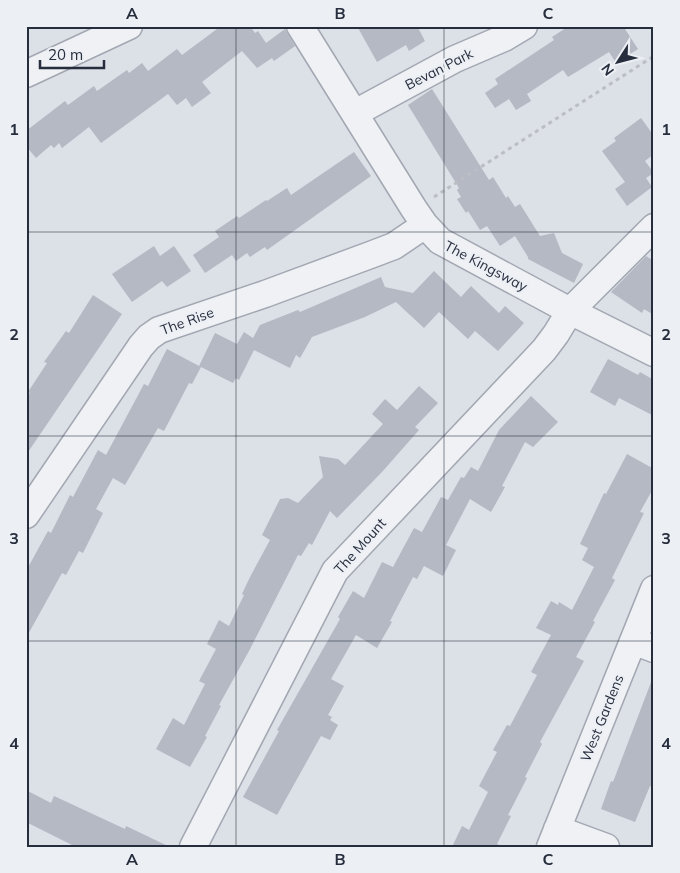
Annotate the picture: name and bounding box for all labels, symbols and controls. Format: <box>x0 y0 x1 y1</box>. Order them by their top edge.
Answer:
text: A <box>126 3 138 23</box>
text: B <box>334 3 346 23</box>
text: C <box>543 3 554 23</box>
scale bar <box>40 38 104 70</box>
north arrow <box>592 38 642 88</box>
street label: Bevan Park <box>402 44 477 94</box>
text: 20 m <box>48 45 83 64</box>
text: N <box>597 60 618 79</box>
text: 1 <box>9 119 19 139</box>
text: 1 <box>661 119 671 139</box>
street label: The Kingsway <box>441 237 531 296</box>
street label: The Rise <box>158 303 216 339</box>
text: 2 <box>9 324 19 344</box>
text: 2 <box>661 324 671 344</box>
street label: The Mount <box>330 514 390 578</box>
text: 3 <box>9 528 19 548</box>
text: 3 <box>661 528 671 548</box>
street label: West Gardens <box>576 672 628 764</box>
text: 4 <box>9 733 19 753</box>
text: 4 <box>661 733 671 753</box>
text: A <box>126 849 138 869</box>
text: B <box>334 849 346 869</box>
text: C <box>543 849 554 869</box>

